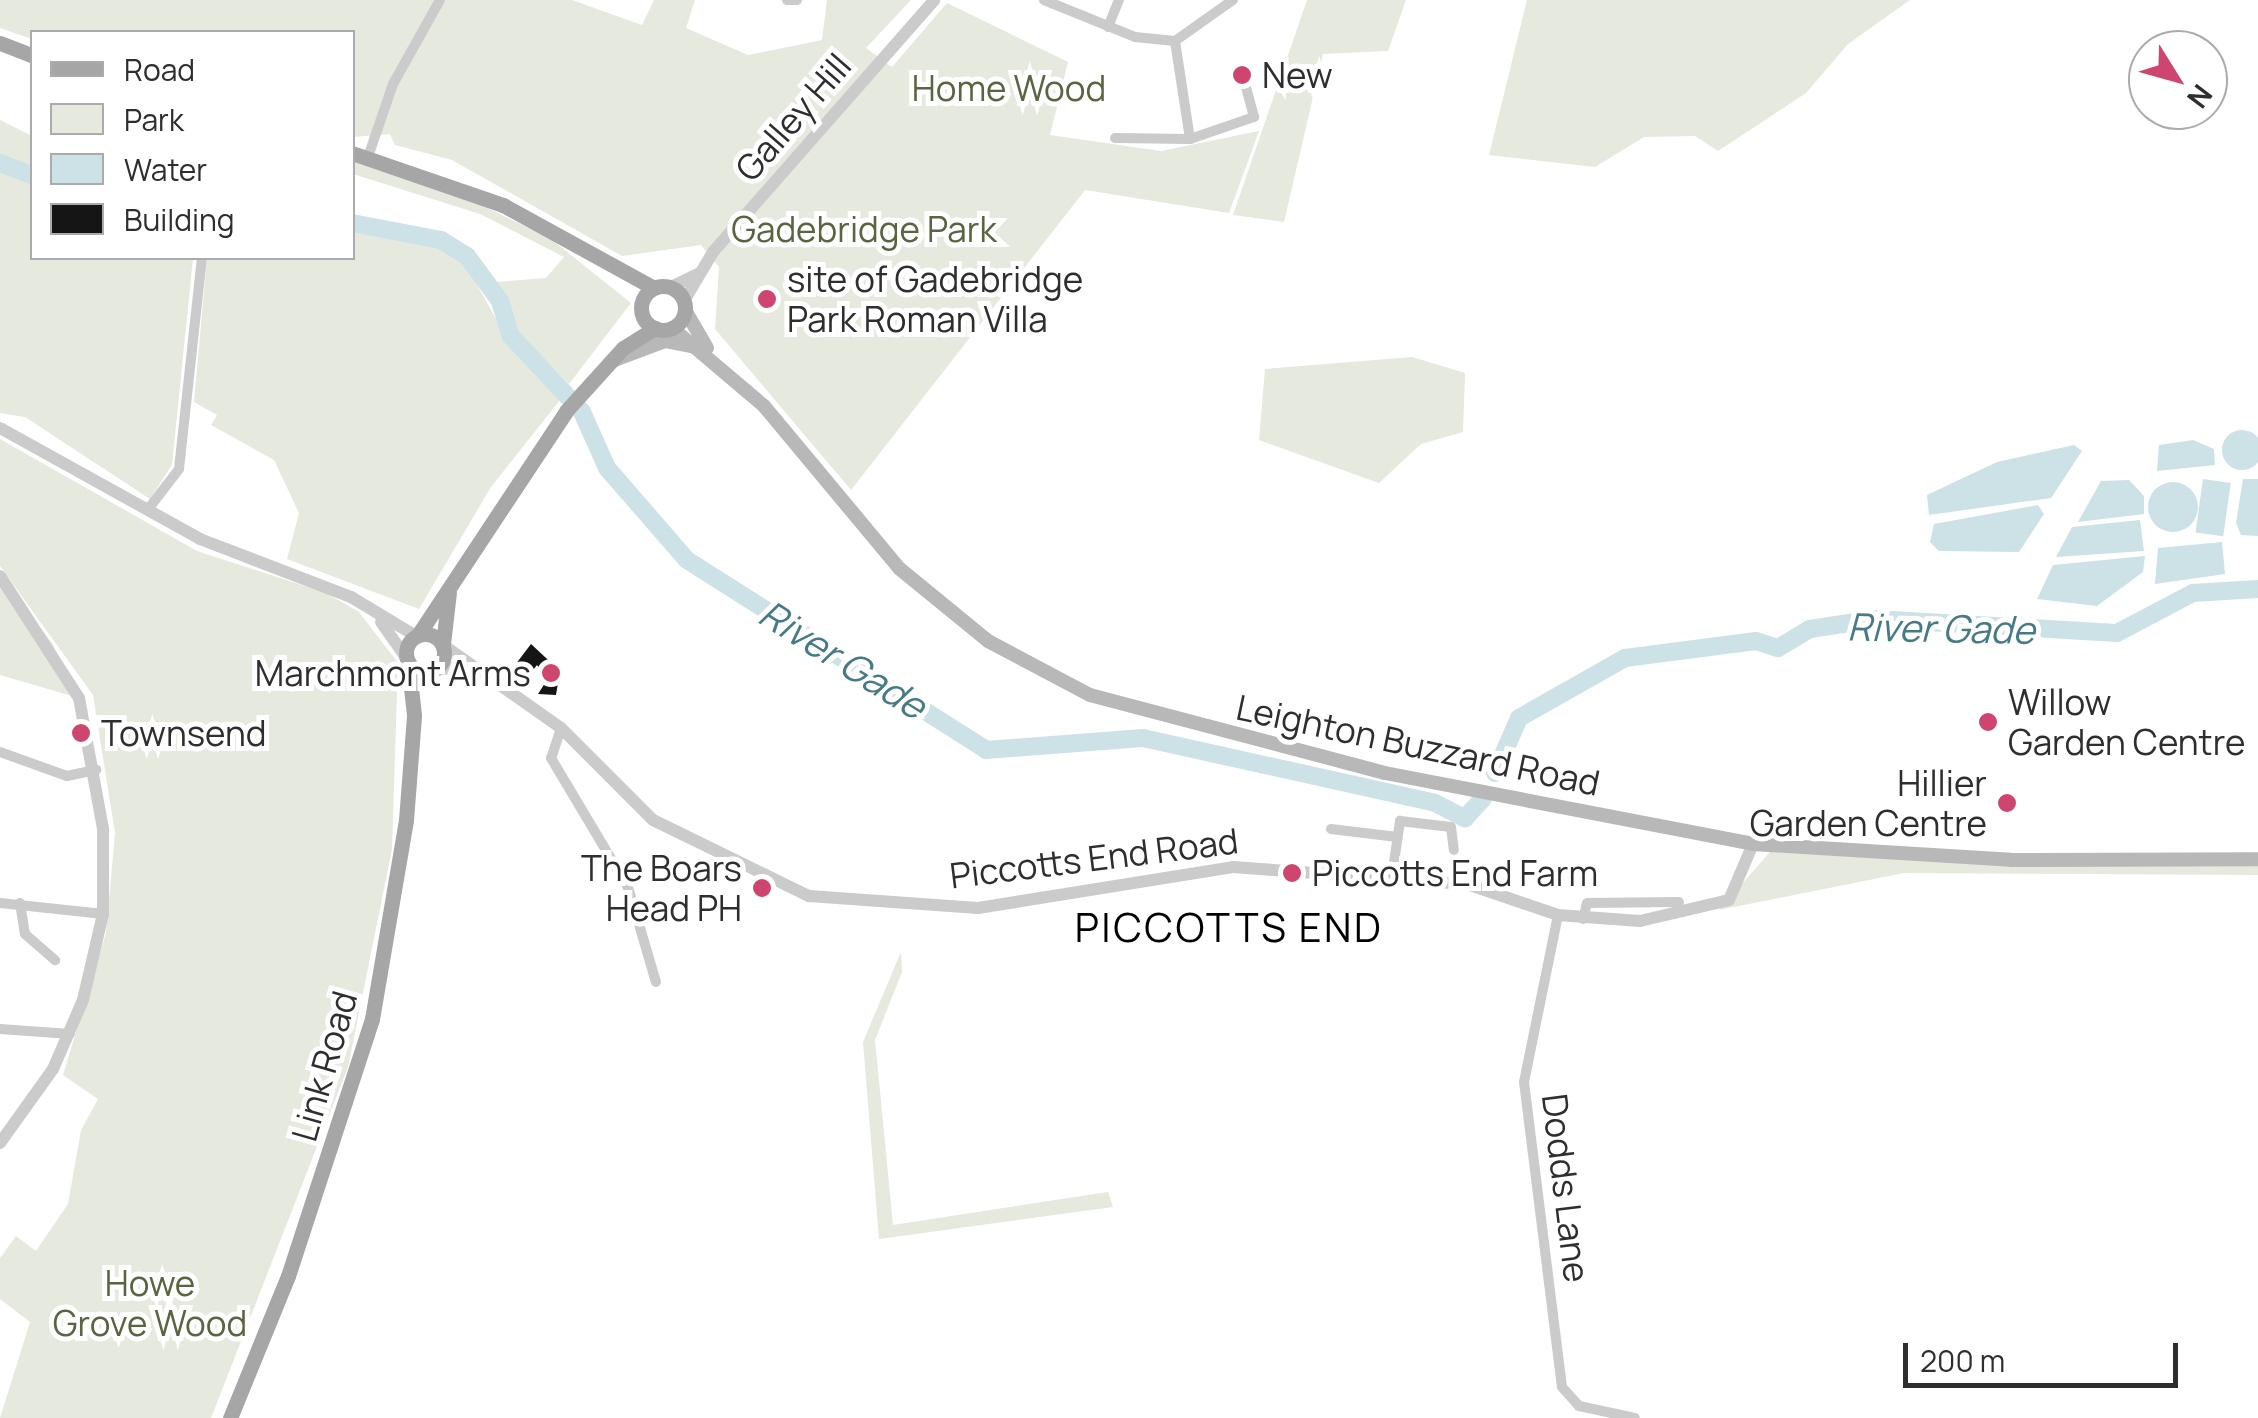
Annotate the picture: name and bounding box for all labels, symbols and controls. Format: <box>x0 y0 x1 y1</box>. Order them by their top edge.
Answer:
legend <box>30 30 355 260</box>
north arrow <box>2128 30 2228 130</box>
street label: Galley Hill <box>726 45 860 189</box>
text: Road <box>124 49 195 90</box>
place label: New <box>1262 54 1333 96</box>
marker: New <box>1231 64 1253 86</box>
park label: Home Wood <box>912 67 1106 109</box>
text: N <box>2179 77 2222 116</box>
text: Park <box>124 99 184 140</box>
text: Water <box>124 149 207 190</box>
text: Building <box>124 199 235 240</box>
park label: Gadebridge Park <box>731 208 997 250</box>
place label: site of Gadebridge Park Roman Villa <box>787 258 1083 340</box>
marker: site of Gadebridge Park Roman Villa <box>756 288 778 310</box>
water label: River Gade <box>751 590 935 728</box>
water label: River Gade <box>1847 604 2035 652</box>
place label: Marchmont Arms <box>255 652 531 694</box>
marker: Marchmont Arms <box>540 662 562 684</box>
place label: Willow Garden Centre <box>2008 681 2245 763</box>
street label: Leighton Buzzard Road <box>1232 686 1604 804</box>
marker: Willow Garden Centre <box>1977 711 1999 733</box>
place label: Townsend <box>101 712 266 754</box>
marker: Townsend <box>70 722 92 744</box>
place label: Hillier Garden Centre <box>1750 762 1987 844</box>
marker: Hillier Garden Centre <box>1996 792 2018 814</box>
street label: Piccotts End Road <box>947 819 1241 897</box>
place label: The Boars Head PH <box>581 847 742 929</box>
place label: Piccotts End Farm <box>1312 852 1598 894</box>
marker: Piccotts End Farm <box>1281 862 1303 884</box>
marker: The Boars Head PH <box>751 877 773 899</box>
district label: PICCOTTS END <box>1075 903 1383 951</box>
street label: Link Road <box>283 986 365 1146</box>
street label: Dodds Lane <box>1534 1091 1598 1285</box>
park label: Howe Grove Wood <box>53 1262 247 1344</box>
scale bar <box>1908 1323 2183 1385</box>
text: 200 m <box>1920 1340 2005 1381</box>

